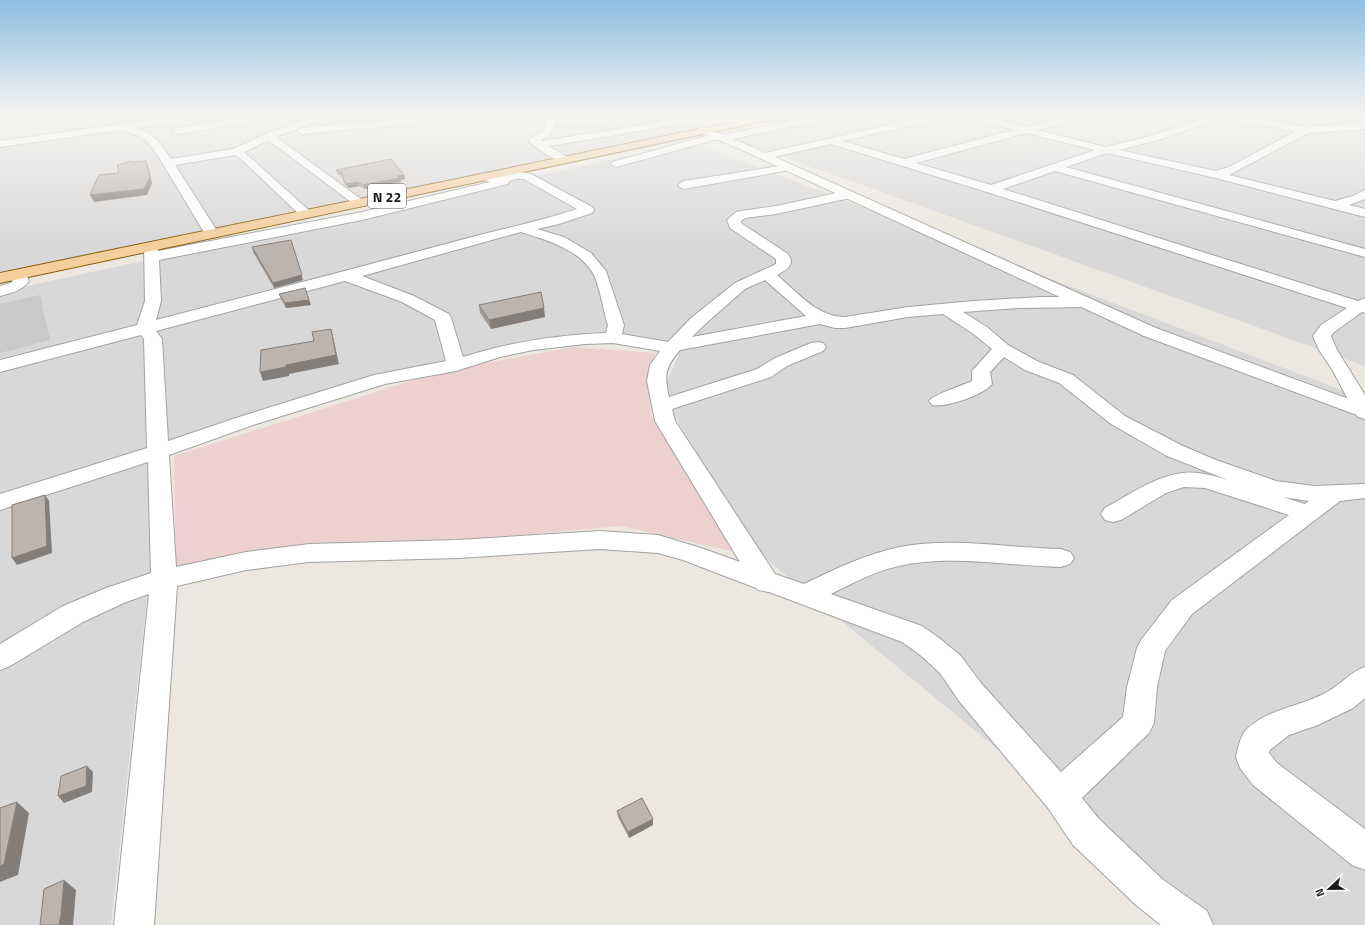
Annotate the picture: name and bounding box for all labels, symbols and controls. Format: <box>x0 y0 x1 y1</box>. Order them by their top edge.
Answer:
road number: N 22 <box>368 184 406 208</box>
north arrow <box>1309 869 1349 909</box>
text: N <box>1311 886 1329 899</box>

